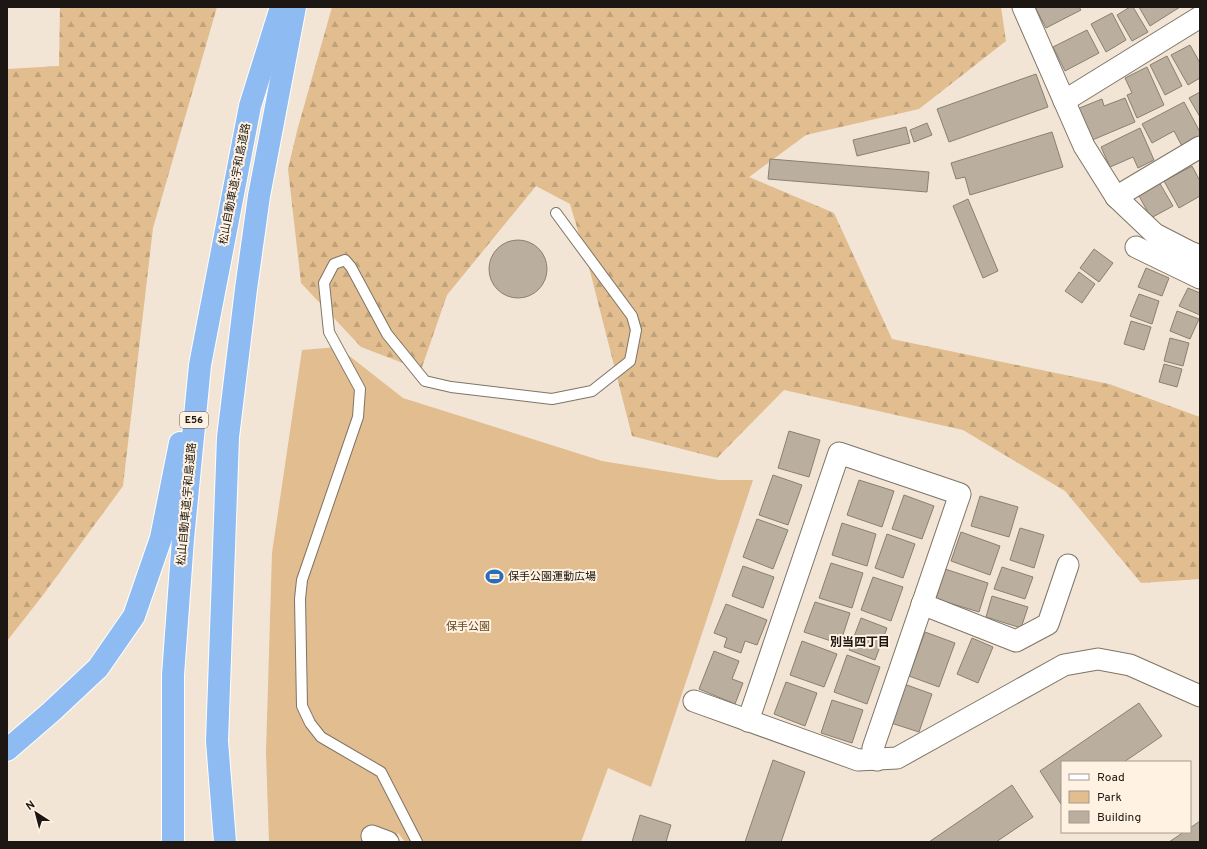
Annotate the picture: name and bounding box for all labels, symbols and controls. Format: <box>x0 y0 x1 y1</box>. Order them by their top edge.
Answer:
street label: 松山自動車道;宇和島道路 <box>216 122 254 246</box>
road number: E56 <box>180 412 208 428</box>
street label: 松山自動車道;宇和島道路 <box>175 442 199 566</box>
sports icon: 保手公園運動広場 <box>485 567 505 587</box>
place label: 保手公園運動広場 <box>508 570 596 584</box>
park label: 保手公園 <box>446 620 490 634</box>
district label: 別当四丁目 <box>830 635 890 651</box>
legend <box>1061 761 1191 833</box>
text: Road <box>1097 770 1125 786</box>
text: Park <box>1097 790 1122 806</box>
north arrow <box>16 793 56 833</box>
text: N <box>23 798 38 814</box>
text: Building <box>1097 810 1141 826</box>

